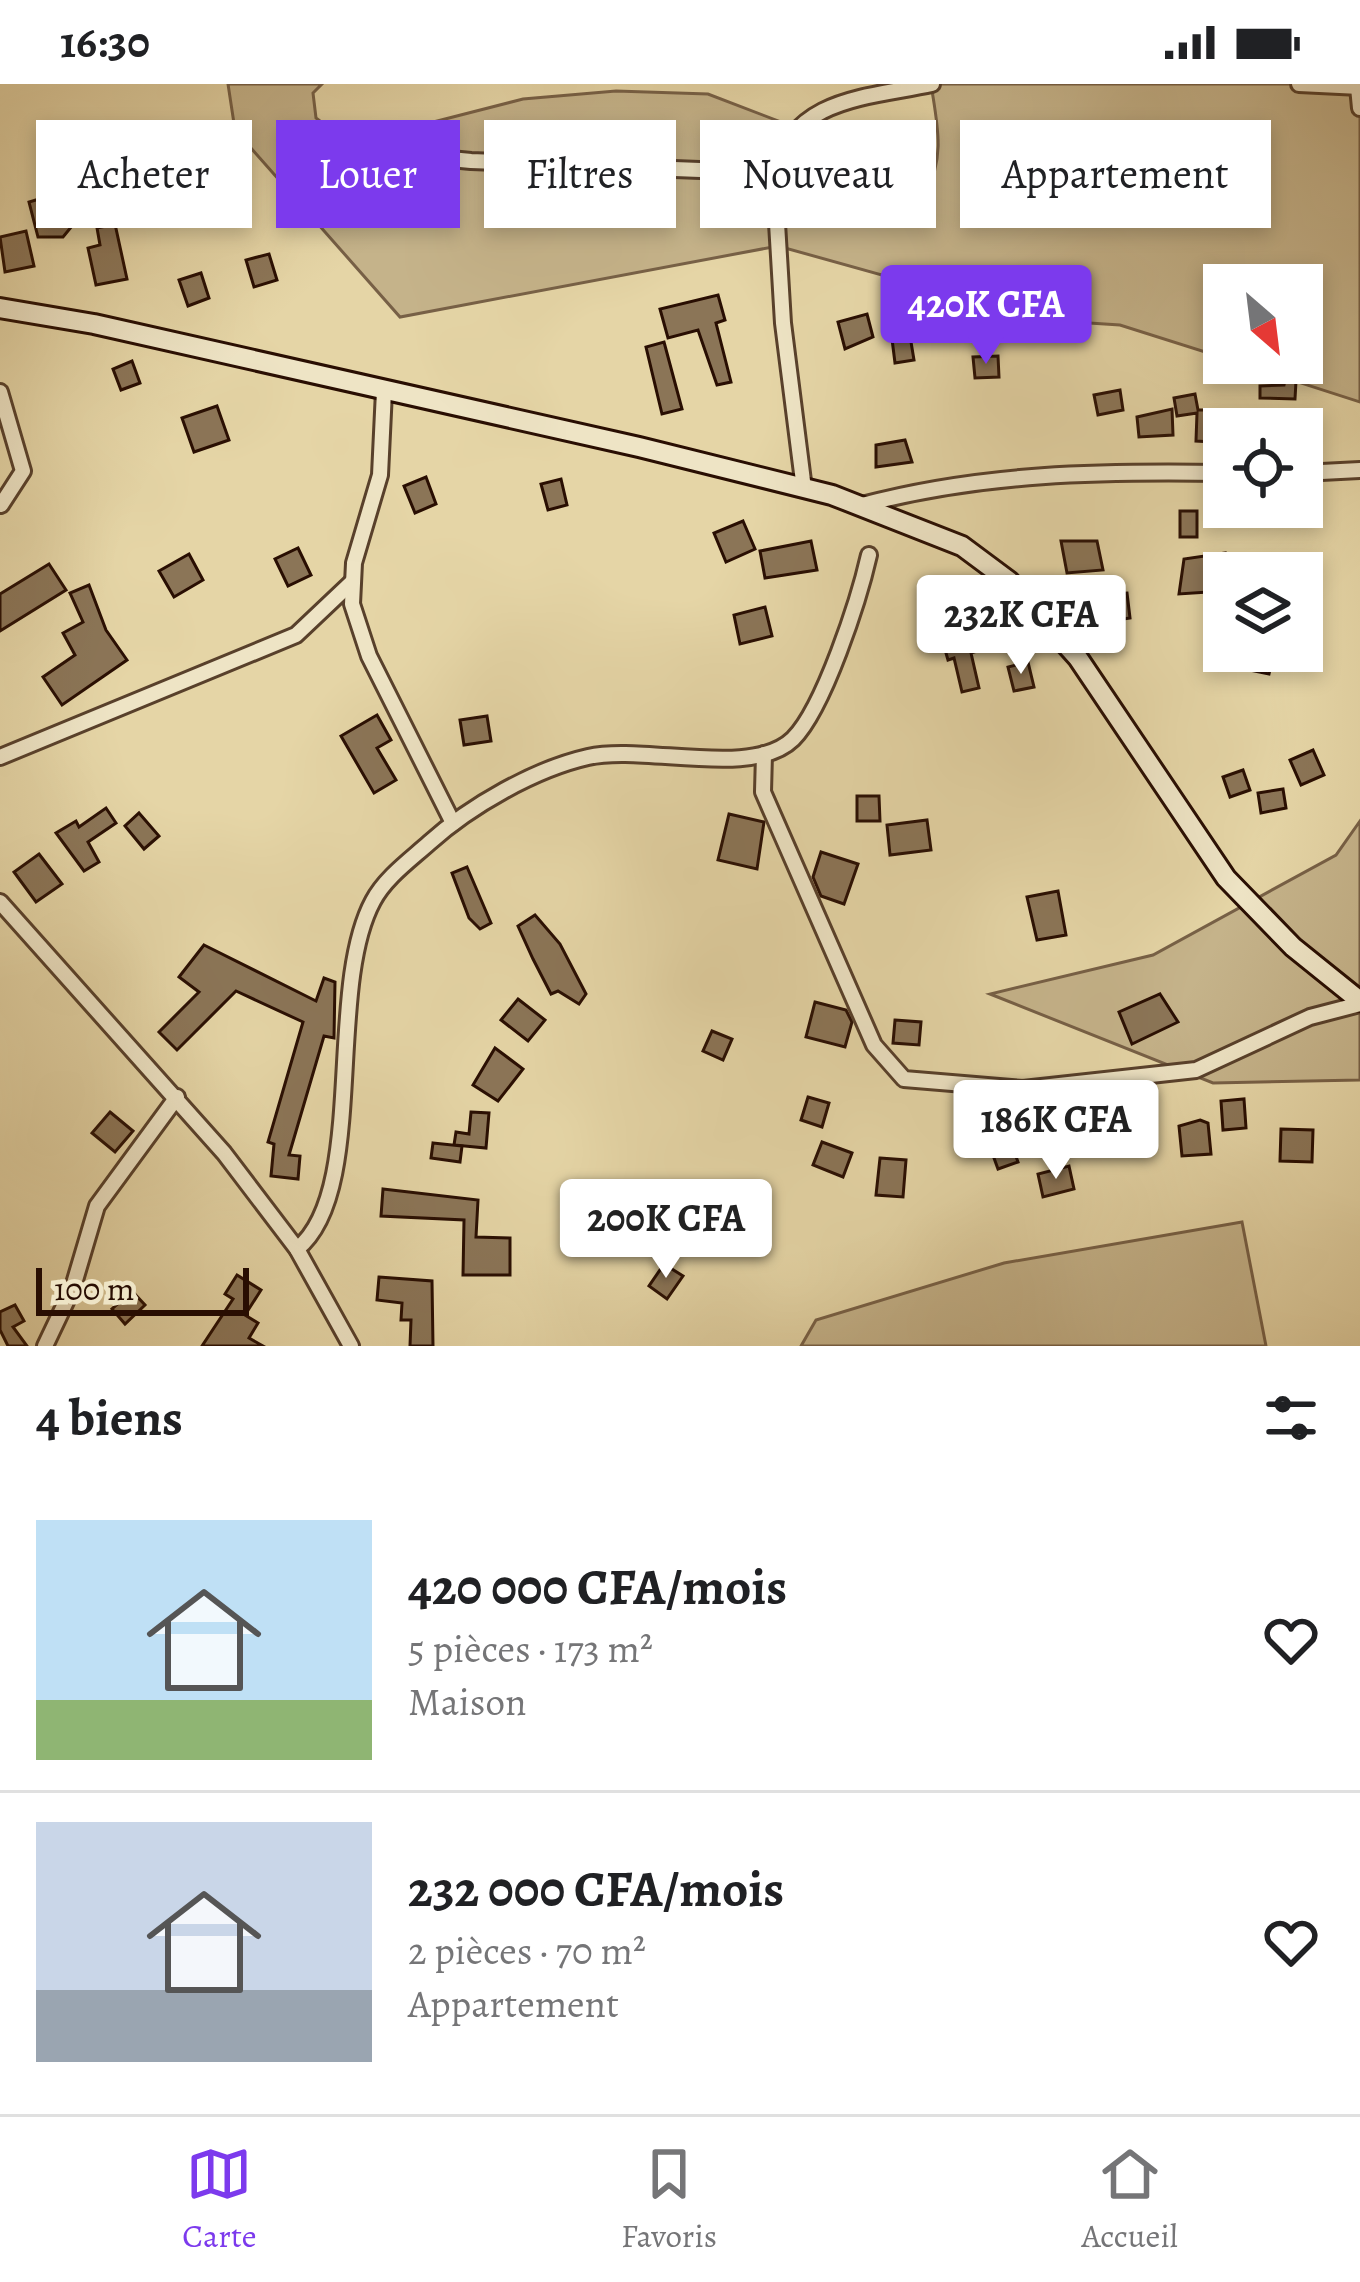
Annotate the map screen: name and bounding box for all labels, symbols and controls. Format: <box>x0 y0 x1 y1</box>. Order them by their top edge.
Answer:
text: 16:30 <box>60 11 150 73</box>
chip: Acheter <box>36 120 252 228</box>
chip: Louer <box>276 120 460 228</box>
chip: Filtres <box>484 120 676 228</box>
chip: Nouveau <box>700 120 936 228</box>
chip: Appartement <box>960 120 1271 228</box>
north arrow <box>1203 264 1323 384</box>
map controls <box>1203 264 1323 672</box>
pin: 420K CFA <box>862 265 1110 367</box>
text: 420K CFA <box>908 277 1064 330</box>
button: locate <box>1203 408 1323 528</box>
button: layers <box>1203 552 1323 672</box>
pin: 232K CFA <box>897 575 1145 677</box>
text: 232K CFA <box>944 587 1098 640</box>
pin: 186K CFA <box>932 1080 1180 1182</box>
text: 186K CFA <box>981 1092 1132 1145</box>
pin: 200K CFA <box>542 1179 790 1281</box>
text: 200K CFA <box>587 1191 745 1244</box>
scale bar <box>36 1262 249 1315</box>
text: 100 m <box>54 1266 134 1311</box>
text: 4 biens <box>36 1383 183 1453</box>
icon: filters <box>1258 1385 1324 1451</box>
text: 420 000 CFA/mois <box>408 1552 787 1622</box>
icon: home <box>132 1568 276 1712</box>
icon: heart <box>1258 1607 1324 1673</box>
text: 5 pièces · 173 m² <box>408 1622 653 1675</box>
text: Maison <box>408 1675 526 1728</box>
text: 232 000 CFA/mois <box>408 1854 784 1924</box>
icon: home <box>132 1870 276 2014</box>
icon: heart <box>1258 1909 1324 1975</box>
text: 2 pièces · 70 m² <box>408 1924 646 1977</box>
text: Appartement <box>408 1977 619 2030</box>
tab: Carte <box>182 2141 257 2258</box>
tab: Favoris <box>621 2141 717 2258</box>
tab: Accueil <box>1081 2141 1178 2258</box>

